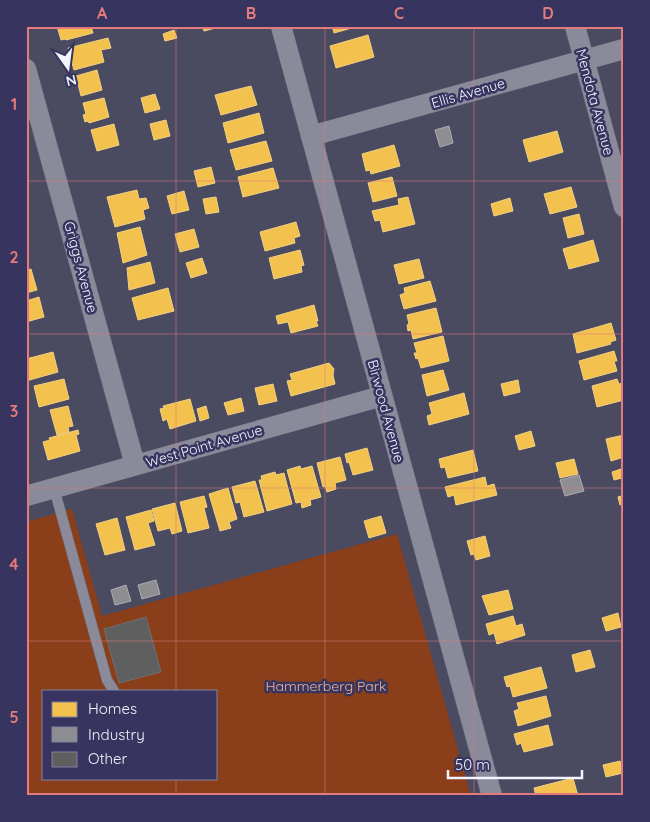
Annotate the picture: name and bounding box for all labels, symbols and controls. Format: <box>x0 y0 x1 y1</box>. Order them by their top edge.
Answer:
text: A <box>97 3 108 23</box>
text: B <box>246 3 256 23</box>
text: C <box>394 3 404 23</box>
text: D <box>542 3 554 23</box>
north arrow <box>42 42 92 92</box>
street label: Mendota Avenue <box>572 47 618 157</box>
text: N <box>64 71 78 91</box>
street label: Ellis Avenue <box>429 74 507 112</box>
text: 1 <box>11 94 17 114</box>
street label: Griggs Avenue <box>60 219 102 315</box>
text: 2 <box>9 247 19 267</box>
street label: Birwood Avenue <box>364 358 408 465</box>
text: 3 <box>10 401 18 421</box>
street label: West Point Avenue <box>144 421 265 471</box>
text: 4 <box>9 554 19 574</box>
park label: Hammerberg Park <box>265 677 387 695</box>
legend <box>42 690 218 780</box>
text: Homes <box>88 699 137 718</box>
text: 5 <box>9 707 19 727</box>
text: Industry <box>88 725 145 744</box>
scale bar <box>448 747 581 779</box>
text: Other <box>88 749 128 768</box>
text: 50 m <box>455 755 490 774</box>

